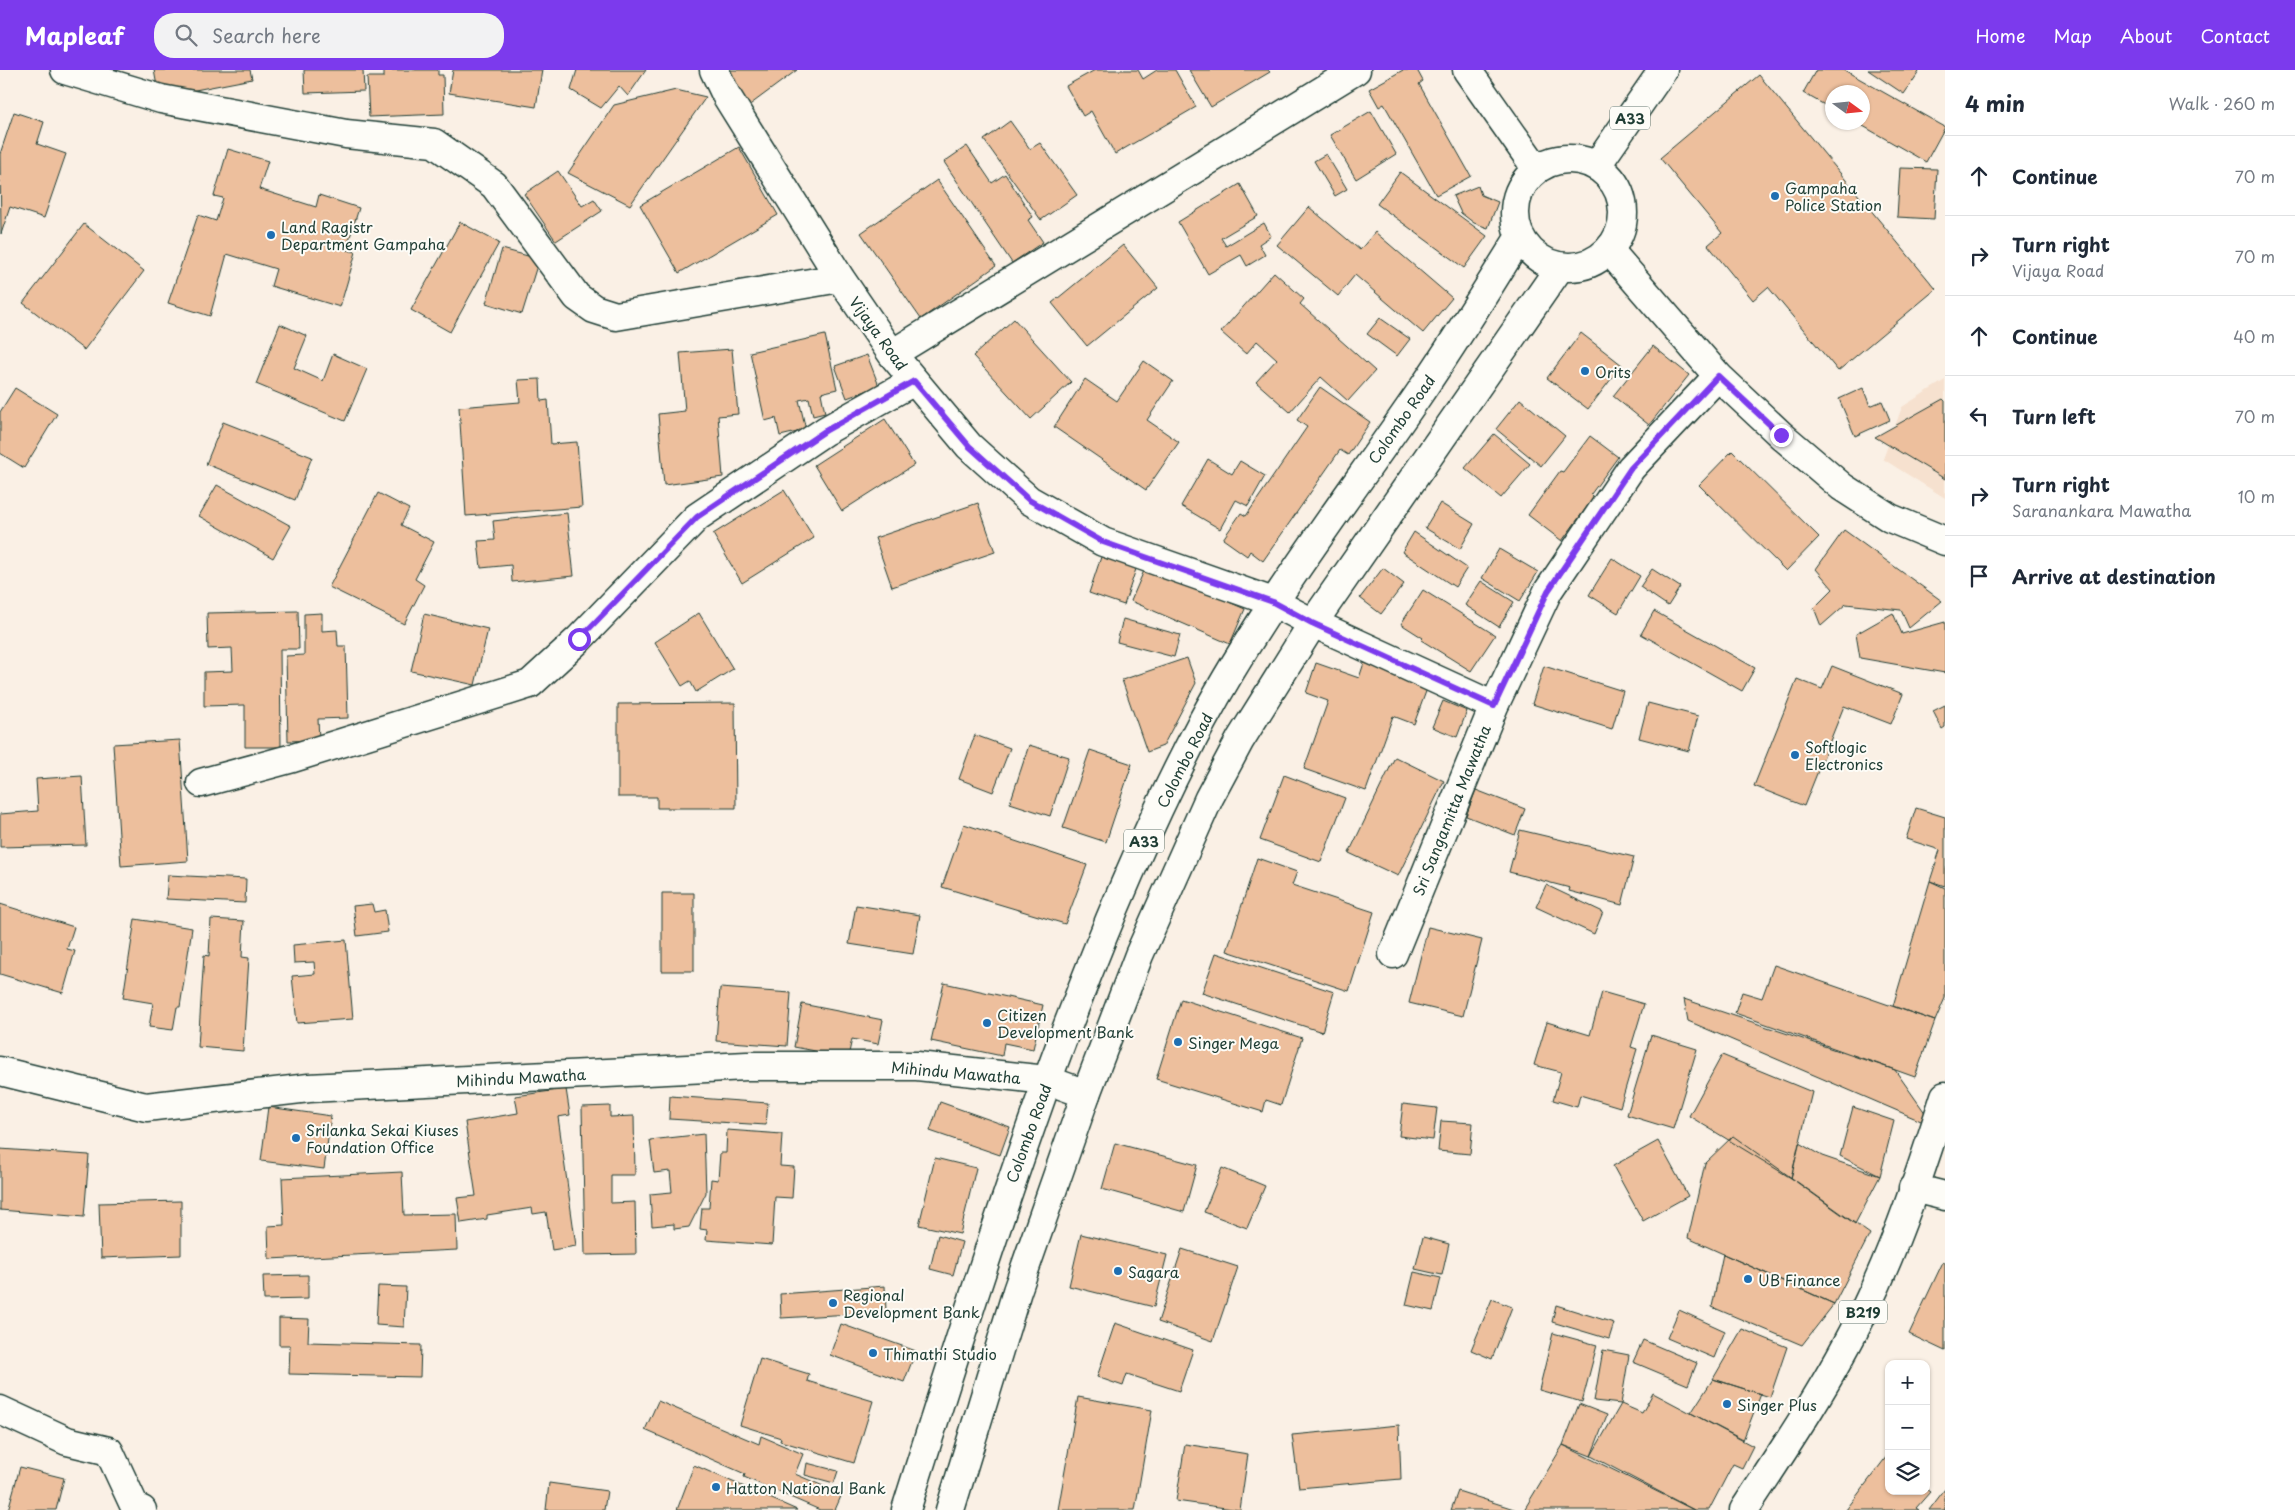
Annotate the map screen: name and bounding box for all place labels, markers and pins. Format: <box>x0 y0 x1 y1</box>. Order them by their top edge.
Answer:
place label: Gampaha Police Station <box>1785 176 1882 216</box>
marker: Gampaha Police Station <box>1769 190 1781 202</box>
place label: Land Ragistr Department Gampaha <box>281 215 446 255</box>
marker: Land Ragistr Department Gampaha <box>265 229 277 241</box>
place label: Orits <box>1595 360 1631 383</box>
marker: Orits <box>1579 365 1591 377</box>
place label: Softlogic Electronics <box>1805 735 1883 775</box>
marker: Softlogic Electronics <box>1789 749 1801 761</box>
place label: Citizen Development Bank <box>997 1003 1134 1043</box>
marker: Citizen Development Bank <box>981 1017 993 1029</box>
place label: Singer Mega <box>1188 1031 1280 1054</box>
marker: Singer Mega <box>1172 1036 1184 1048</box>
place label: Srilanka Sekai Kiuses Foundation Office <box>306 1118 458 1158</box>
marker: Srilanka Sekai Kiuses Foundation Office <box>290 1132 302 1144</box>
place label: Sagara <box>1128 1260 1180 1283</box>
marker: Sagara <box>1112 1265 1124 1277</box>
place label: UB Finance <box>1758 1268 1841 1291</box>
marker: UB Finance <box>1742 1273 1754 1285</box>
place label: Regional Development Bank <box>843 1283 980 1323</box>
marker: Regional Development Bank <box>827 1297 839 1309</box>
place label: Thimathi Studio <box>883 1342 997 1365</box>
marker: Thimathi Studio <box>867 1347 879 1359</box>
place label: Singer Plus <box>1737 1393 1817 1416</box>
marker: Singer Plus <box>1721 1398 1733 1410</box>
place label: Hatton National Bank <box>726 1476 886 1499</box>
marker: Hatton National Bank <box>710 1481 722 1493</box>

